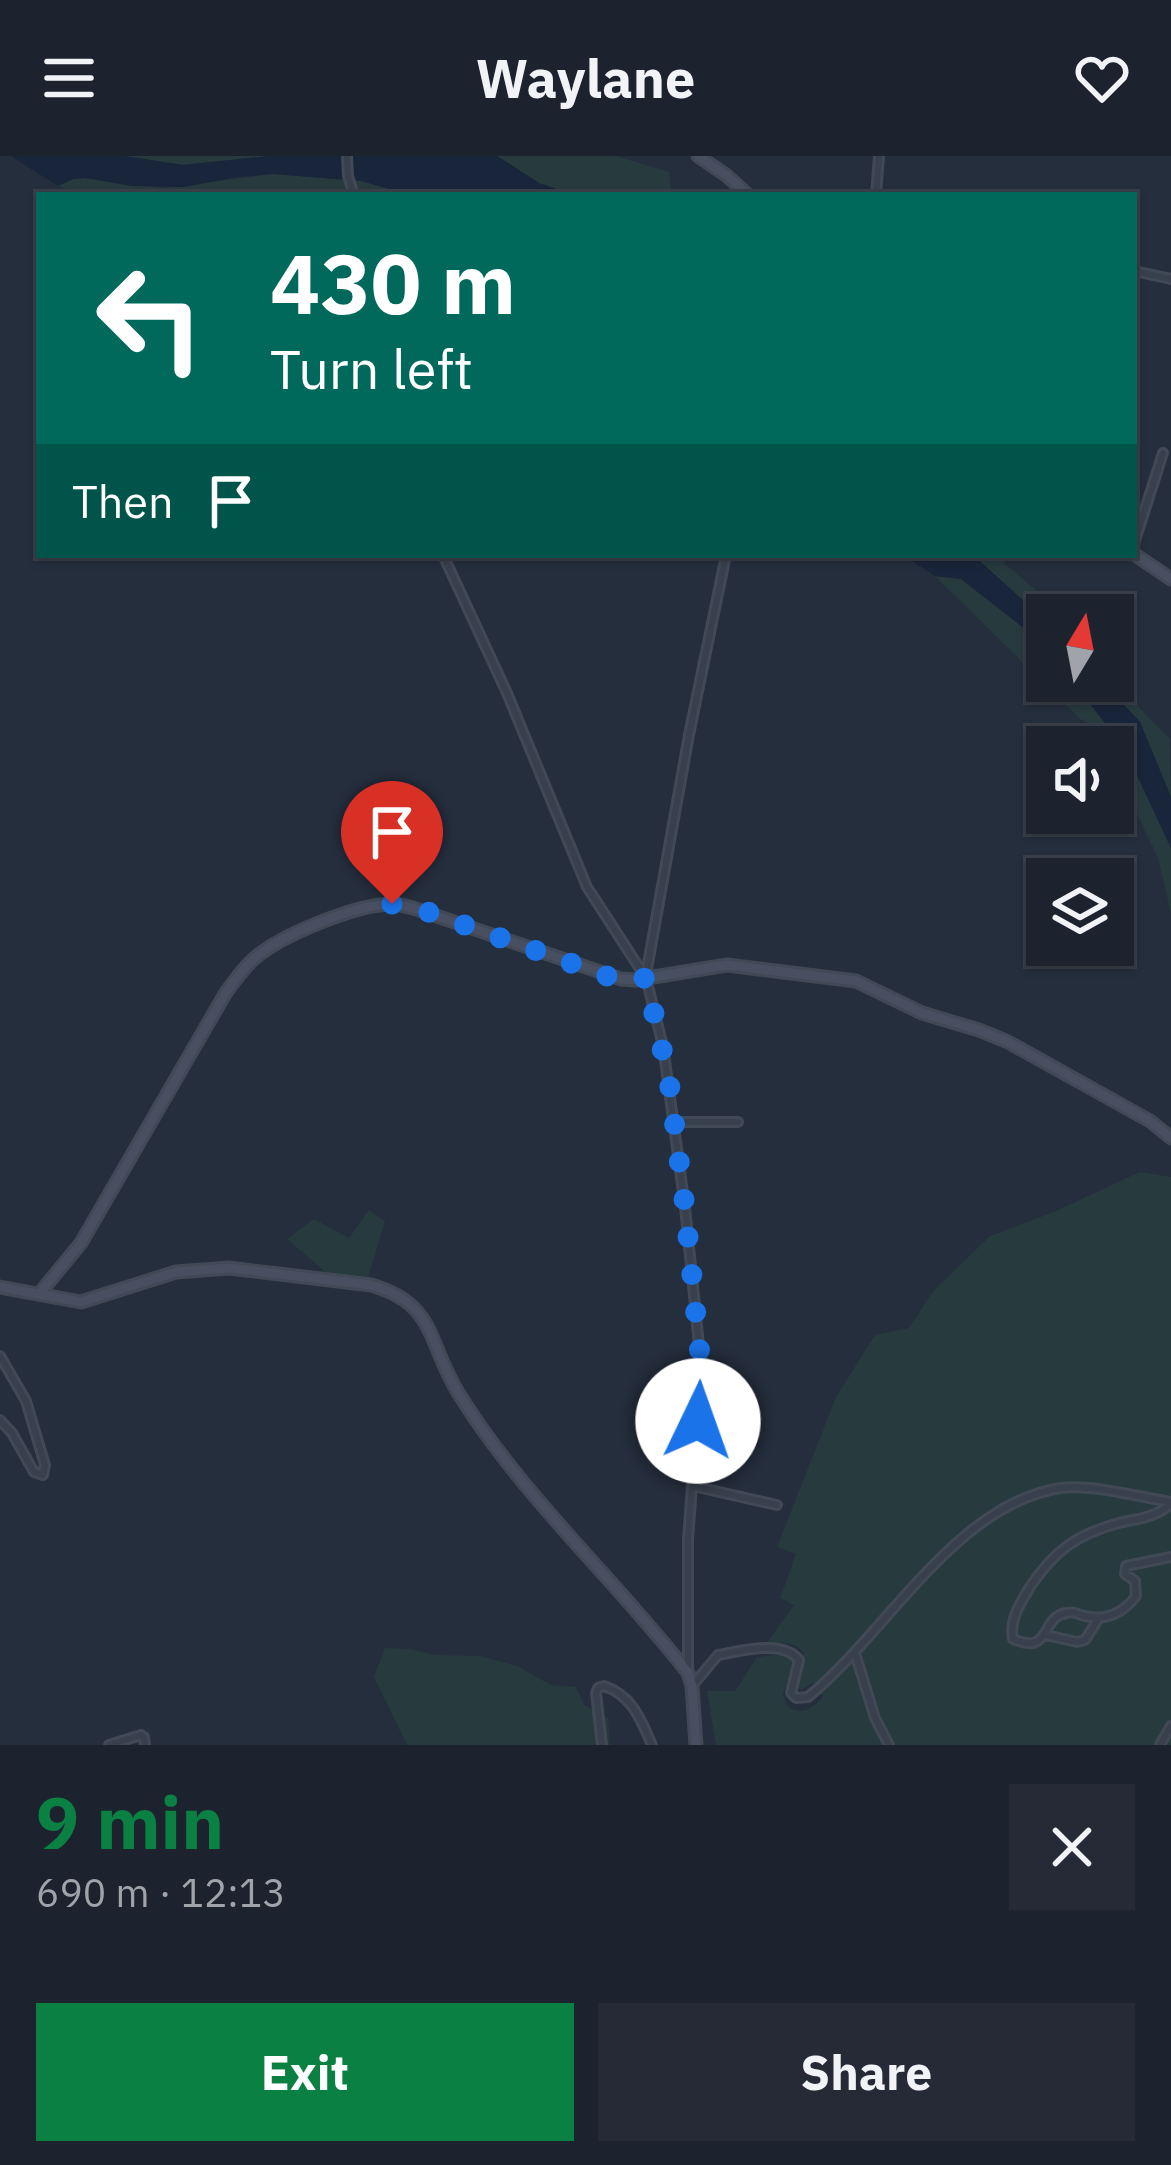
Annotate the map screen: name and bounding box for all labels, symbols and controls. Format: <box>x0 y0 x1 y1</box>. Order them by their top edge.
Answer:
text: Waylane <box>476 43 695 113</box>
icon: menu <box>36 45 102 111</box>
icon: heart <box>1069 45 1135 111</box>
text: 430 m <box>270 228 516 337</box>
icon: left <box>72 240 228 396</box>
text: Turn left <box>270 334 473 404</box>
icon: arrive <box>198 468 264 534</box>
text: Then <box>72 472 174 530</box>
north arrow <box>1026 594 1134 702</box>
map controls <box>1026 594 1134 966</box>
button: sound <box>1026 726 1134 834</box>
pin <box>341 781 443 904</box>
icon: arrive <box>359 799 425 865</box>
button: layers <box>1026 858 1134 966</box>
position arrow <box>635 1358 761 1484</box>
text: 9 min <box>36 1775 224 1869</box>
button: close <box>1009 1784 1135 1910</box>
text: 690 m · 12:13 <box>36 1867 286 1918</box>
button: Exit <box>36 2003 574 2141</box>
button: Share <box>598 2003 1135 2141</box>

